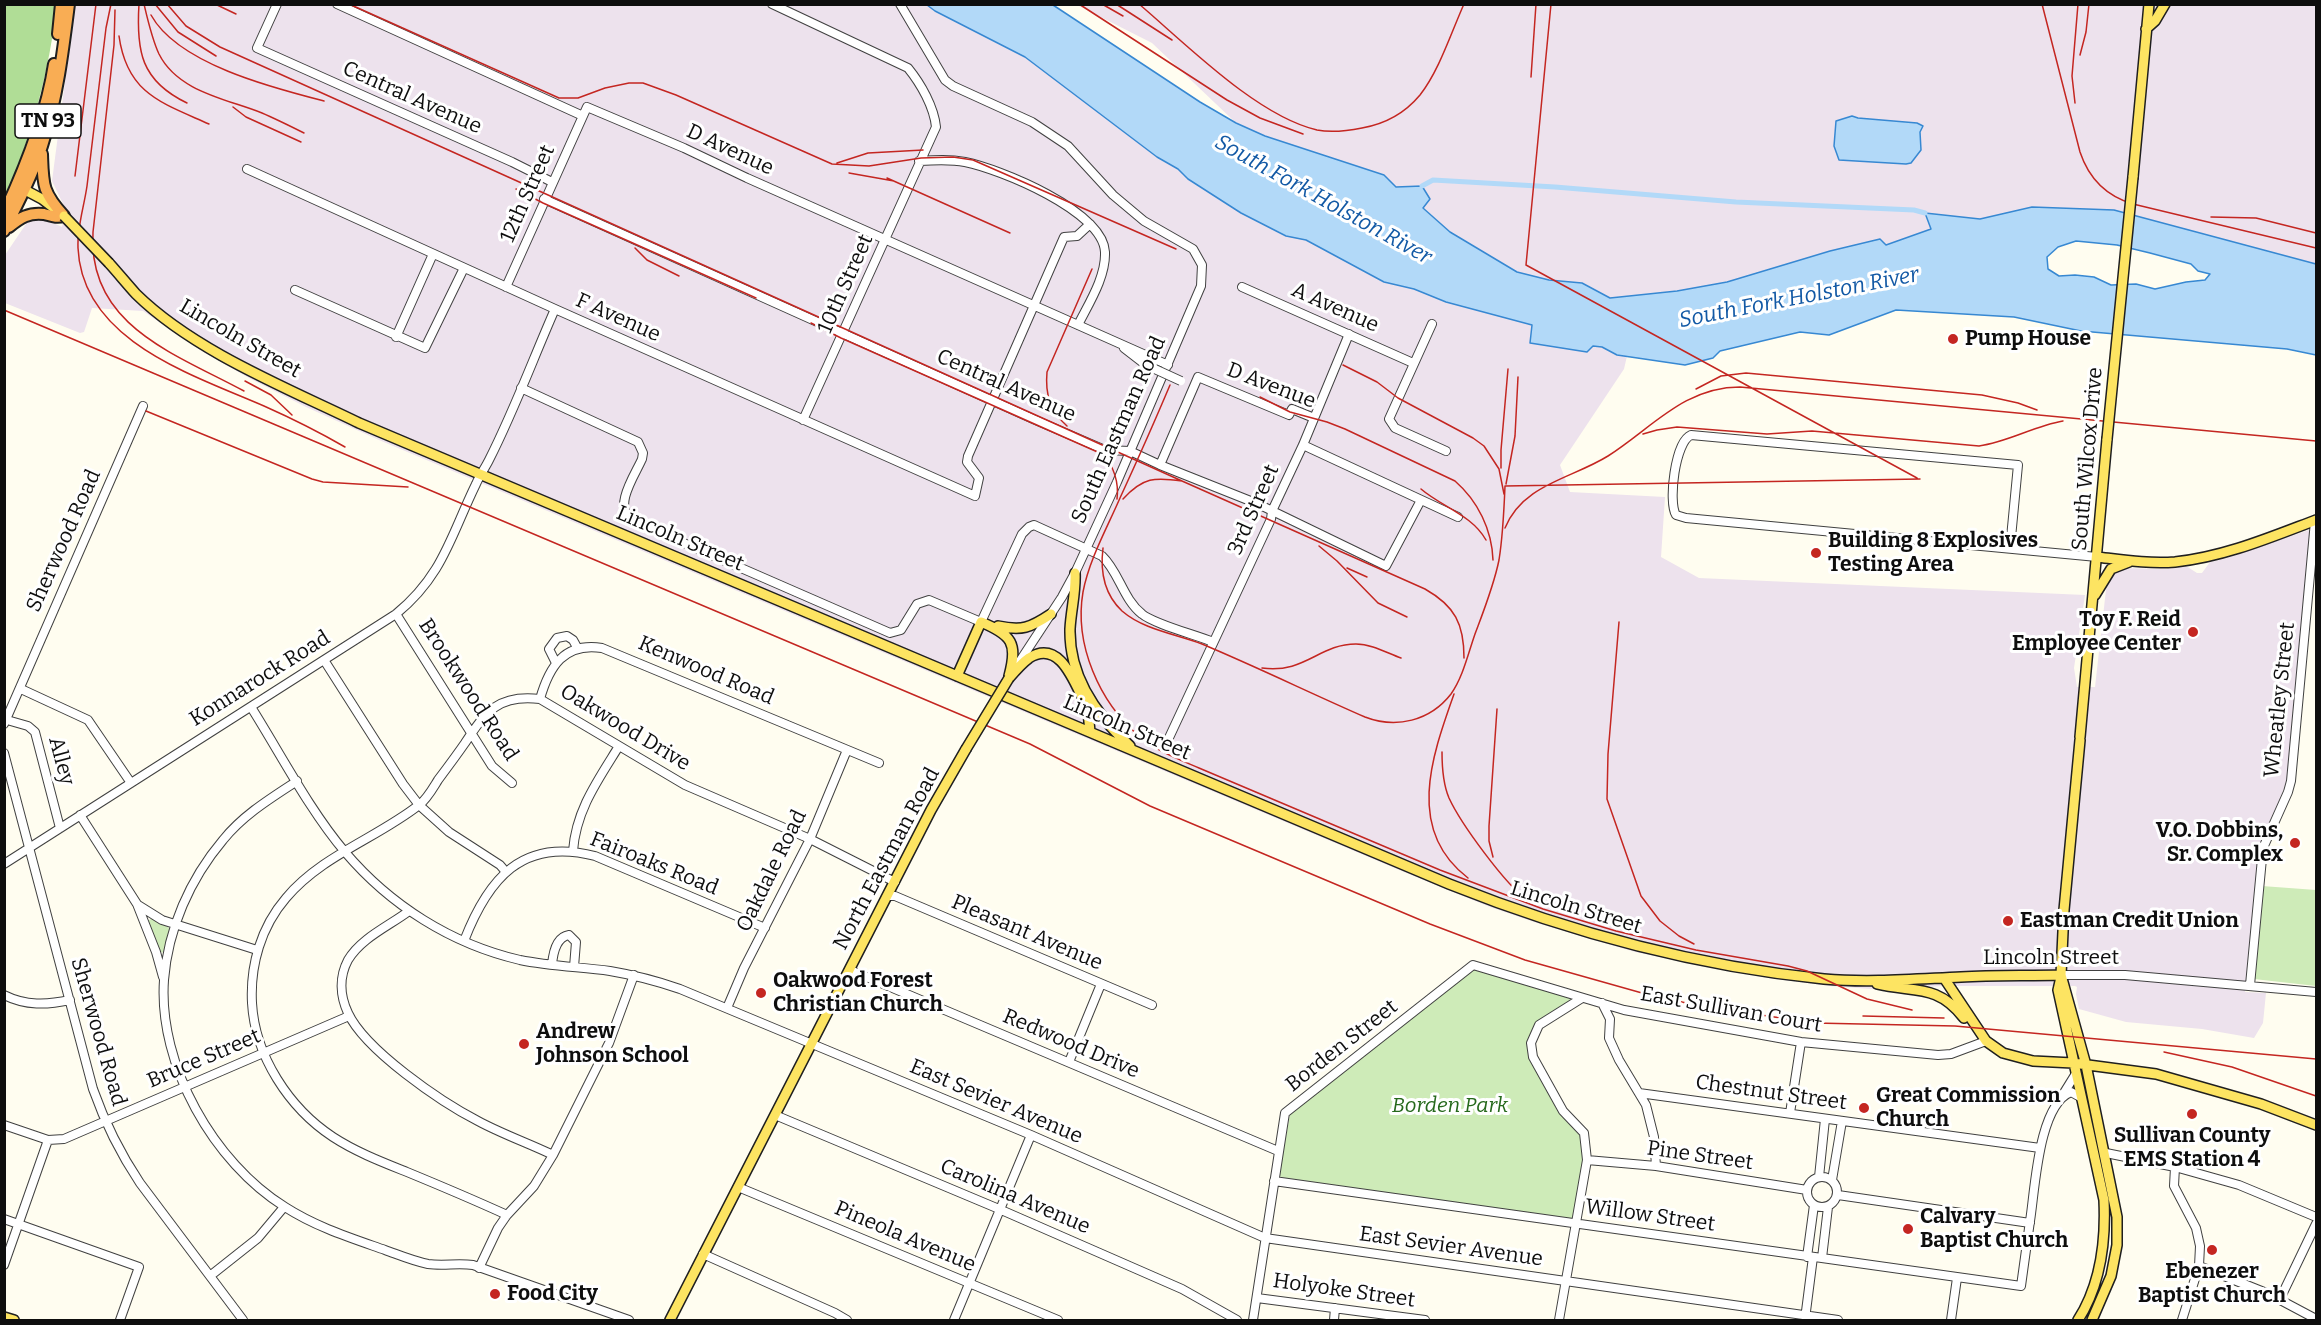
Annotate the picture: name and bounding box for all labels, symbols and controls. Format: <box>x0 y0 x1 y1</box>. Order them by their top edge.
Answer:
street label: Central Avenue <box>339 56 485 140</box>
road number: TN 93 <box>15 104 81 138</box>
street label: D Avenue <box>682 119 778 181</box>
water label: South Fork Holston River <box>1210 129 1436 271</box>
street label: 12th Street <box>495 141 561 247</box>
street label: 10th Street <box>813 230 879 338</box>
water label: South Fork Holston River <box>1677 262 1921 334</box>
street label: A Avenue <box>1287 278 1383 338</box>
street label: F Avenue <box>572 288 664 348</box>
street label: Lincoln Street <box>175 294 305 384</box>
place label: Pump House <box>1965 326 2091 352</box>
street label: South Eastman Road <box>1066 332 1172 528</box>
marker: Pump House <box>1946 332 1960 346</box>
street label: Central Avenue <box>933 344 1079 428</box>
street label: D Avenue <box>1223 358 1319 414</box>
street label: South Wilcox Drive <box>2067 366 2109 552</box>
street label: 3rd Street <box>1223 461 1285 559</box>
street label: Sherwood Road <box>21 466 107 616</box>
street label: Lincoln Street <box>612 501 748 577</box>
place label: Building 8 Explosives Testing Area <box>1828 528 2038 578</box>
marker: Building 8 Explosives Testing Area <box>1809 546 1823 560</box>
place label: Toy F. Reid Employee Center <box>2012 607 2181 657</box>
street label: Brookwood Road <box>413 614 523 766</box>
street label: Wheatley Street <box>2259 621 2301 779</box>
marker: Toy F. Reid Employee Center <box>2186 625 2200 639</box>
street label: Konnarock Road <box>185 626 335 732</box>
street label: Kenwood Road <box>634 631 778 711</box>
street label: Oakwood Drive <box>555 679 695 777</box>
street label: Lincoln Street <box>1059 690 1195 766</box>
street label: Alley <box>43 734 79 788</box>
street label: North Eastman Road <box>828 764 946 954</box>
street label: Oakdale Road <box>732 806 812 936</box>
place label: V.O. Dobbins, Sr. Complex <box>2156 818 2283 868</box>
street label: Fairoaks Road <box>586 827 722 901</box>
marker: V.O. Dobbins, Sr. Complex <box>2288 836 2302 850</box>
street label: Lincoln Street <box>1507 876 1645 940</box>
street label: Pleasant Avenue <box>948 890 1106 976</box>
place label: Eastman Credit Union <box>2020 908 2239 934</box>
marker: Eastman Credit Union <box>2001 914 2015 928</box>
street label: Lincoln Street <box>1983 945 2119 971</box>
street label: Sherwood Road <box>65 955 131 1109</box>
place label: Oakwood Forest Christian Church <box>773 968 943 1018</box>
street label: East Sullivan Court <box>1638 982 1824 1038</box>
marker: Oakwood Forest Christian Church <box>754 986 768 1000</box>
street label: Borden Street <box>1281 995 1403 1097</box>
street label: Redwood Drive <box>999 1004 1143 1084</box>
place label: Andrew Johnson School <box>536 1019 689 1069</box>
street label: Bruce Street <box>144 1024 264 1094</box>
marker: Andrew Johnson School <box>517 1037 531 1051</box>
street label: East Sevier Avenue <box>906 1054 1086 1150</box>
street label: Chestnut Street <box>1694 1070 1848 1116</box>
place label: Great Commission Church <box>1876 1083 2061 1133</box>
park label: Borden Park <box>1392 1093 1508 1119</box>
marker: Great Commission Church <box>1857 1101 1871 1115</box>
marker: Sullivan County EMS Station 4 <box>2185 1107 2199 1121</box>
place label: Sullivan County EMS Station 4 <box>2114 1123 2270 1173</box>
street label: Pine Street <box>1645 1136 1755 1176</box>
street label: Carolina Avenue <box>936 1154 1094 1240</box>
street label: Willow Street <box>1583 1194 1717 1238</box>
street label: Pineola Avenue <box>831 1196 979 1278</box>
place label: Calvary Baptist Church <box>1920 1204 2068 1254</box>
street label: East Sevier Avenue <box>1357 1222 1545 1272</box>
marker: Calvary Baptist Church <box>1901 1222 1915 1236</box>
marker: Ebenezer Baptist Church <box>2205 1243 2219 1257</box>
place label: Ebenezer Baptist Church <box>2138 1259 2286 1309</box>
street label: Holyoke Street <box>1271 1269 1417 1313</box>
place label: Food City <box>507 1281 598 1307</box>
marker: Food City <box>488 1287 502 1301</box>

